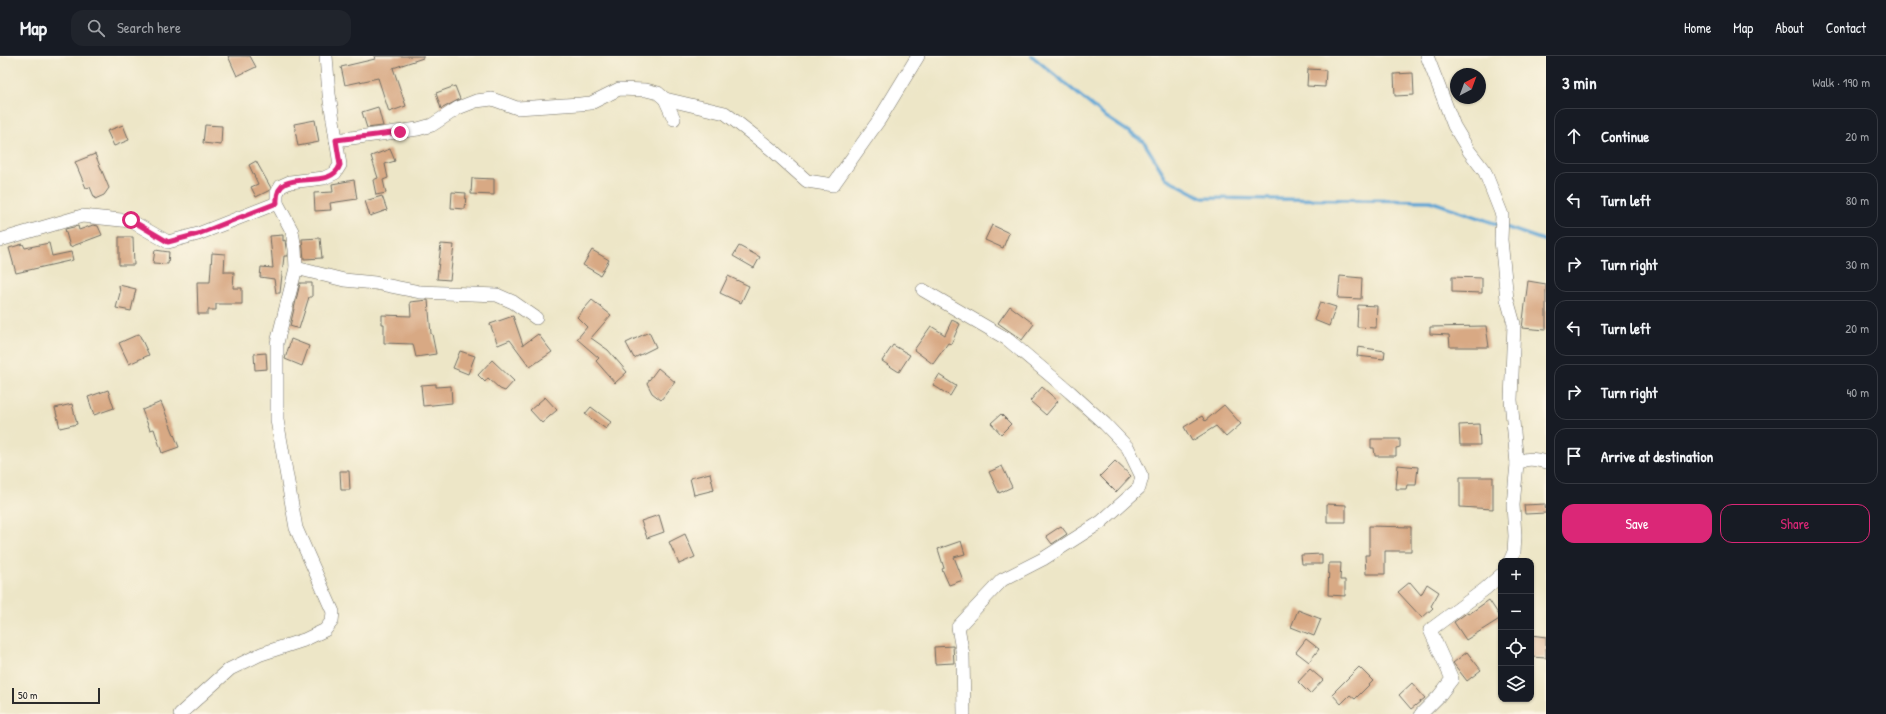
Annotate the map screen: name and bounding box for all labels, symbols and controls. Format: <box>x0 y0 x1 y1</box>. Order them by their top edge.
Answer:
search box <box>71 10 351 46</box>
text: Map <box>20 15 47 41</box>
icon: search <box>85 17 107 39</box>
text: Search here <box>117 17 181 38</box>
text: Home <box>1684 18 1711 37</box>
text: Map <box>1733 18 1753 37</box>
text: About <box>1775 18 1804 37</box>
text: Contact <box>1826 18 1866 37</box>
north arrow <box>1450 68 1486 104</box>
text: 3 min <box>1562 71 1597 94</box>
text: Walk · 190 m <box>1812 73 1870 91</box>
route end <box>391 123 409 141</box>
icon: ahead <box>1563 125 1585 147</box>
text: Continue <box>1601 126 1649 147</box>
text: 20 m <box>1845 127 1869 145</box>
icon: left <box>1563 189 1585 211</box>
text: Turn left <box>1601 190 1651 211</box>
text: 80 m <box>1846 191 1869 209</box>
route start <box>122 211 140 229</box>
icon: right <box>1563 253 1585 275</box>
text: Turn right <box>1601 254 1657 275</box>
text: 30 m <box>1846 255 1869 273</box>
icon: left <box>1563 317 1585 339</box>
text: Turn left <box>1601 318 1651 339</box>
text: 20 m <box>1845 319 1869 337</box>
icon: right <box>1563 381 1585 403</box>
text: Turn right <box>1601 382 1657 403</box>
text: 40 m <box>1846 383 1869 401</box>
icon: arrive <box>1563 445 1585 467</box>
text: Arrive at destination <box>1601 446 1713 467</box>
button: Save <box>1562 504 1712 543</box>
button: Share <box>1720 504 1870 543</box>
map controls <box>1498 558 1534 702</box>
button: + <box>1498 558 1534 594</box>
button: − <box>1498 594 1534 630</box>
button: locate <box>1498 630 1534 666</box>
button: layers <box>1498 666 1534 702</box>
scale bar <box>12 686 100 705</box>
text: 50 m <box>18 688 38 702</box>

